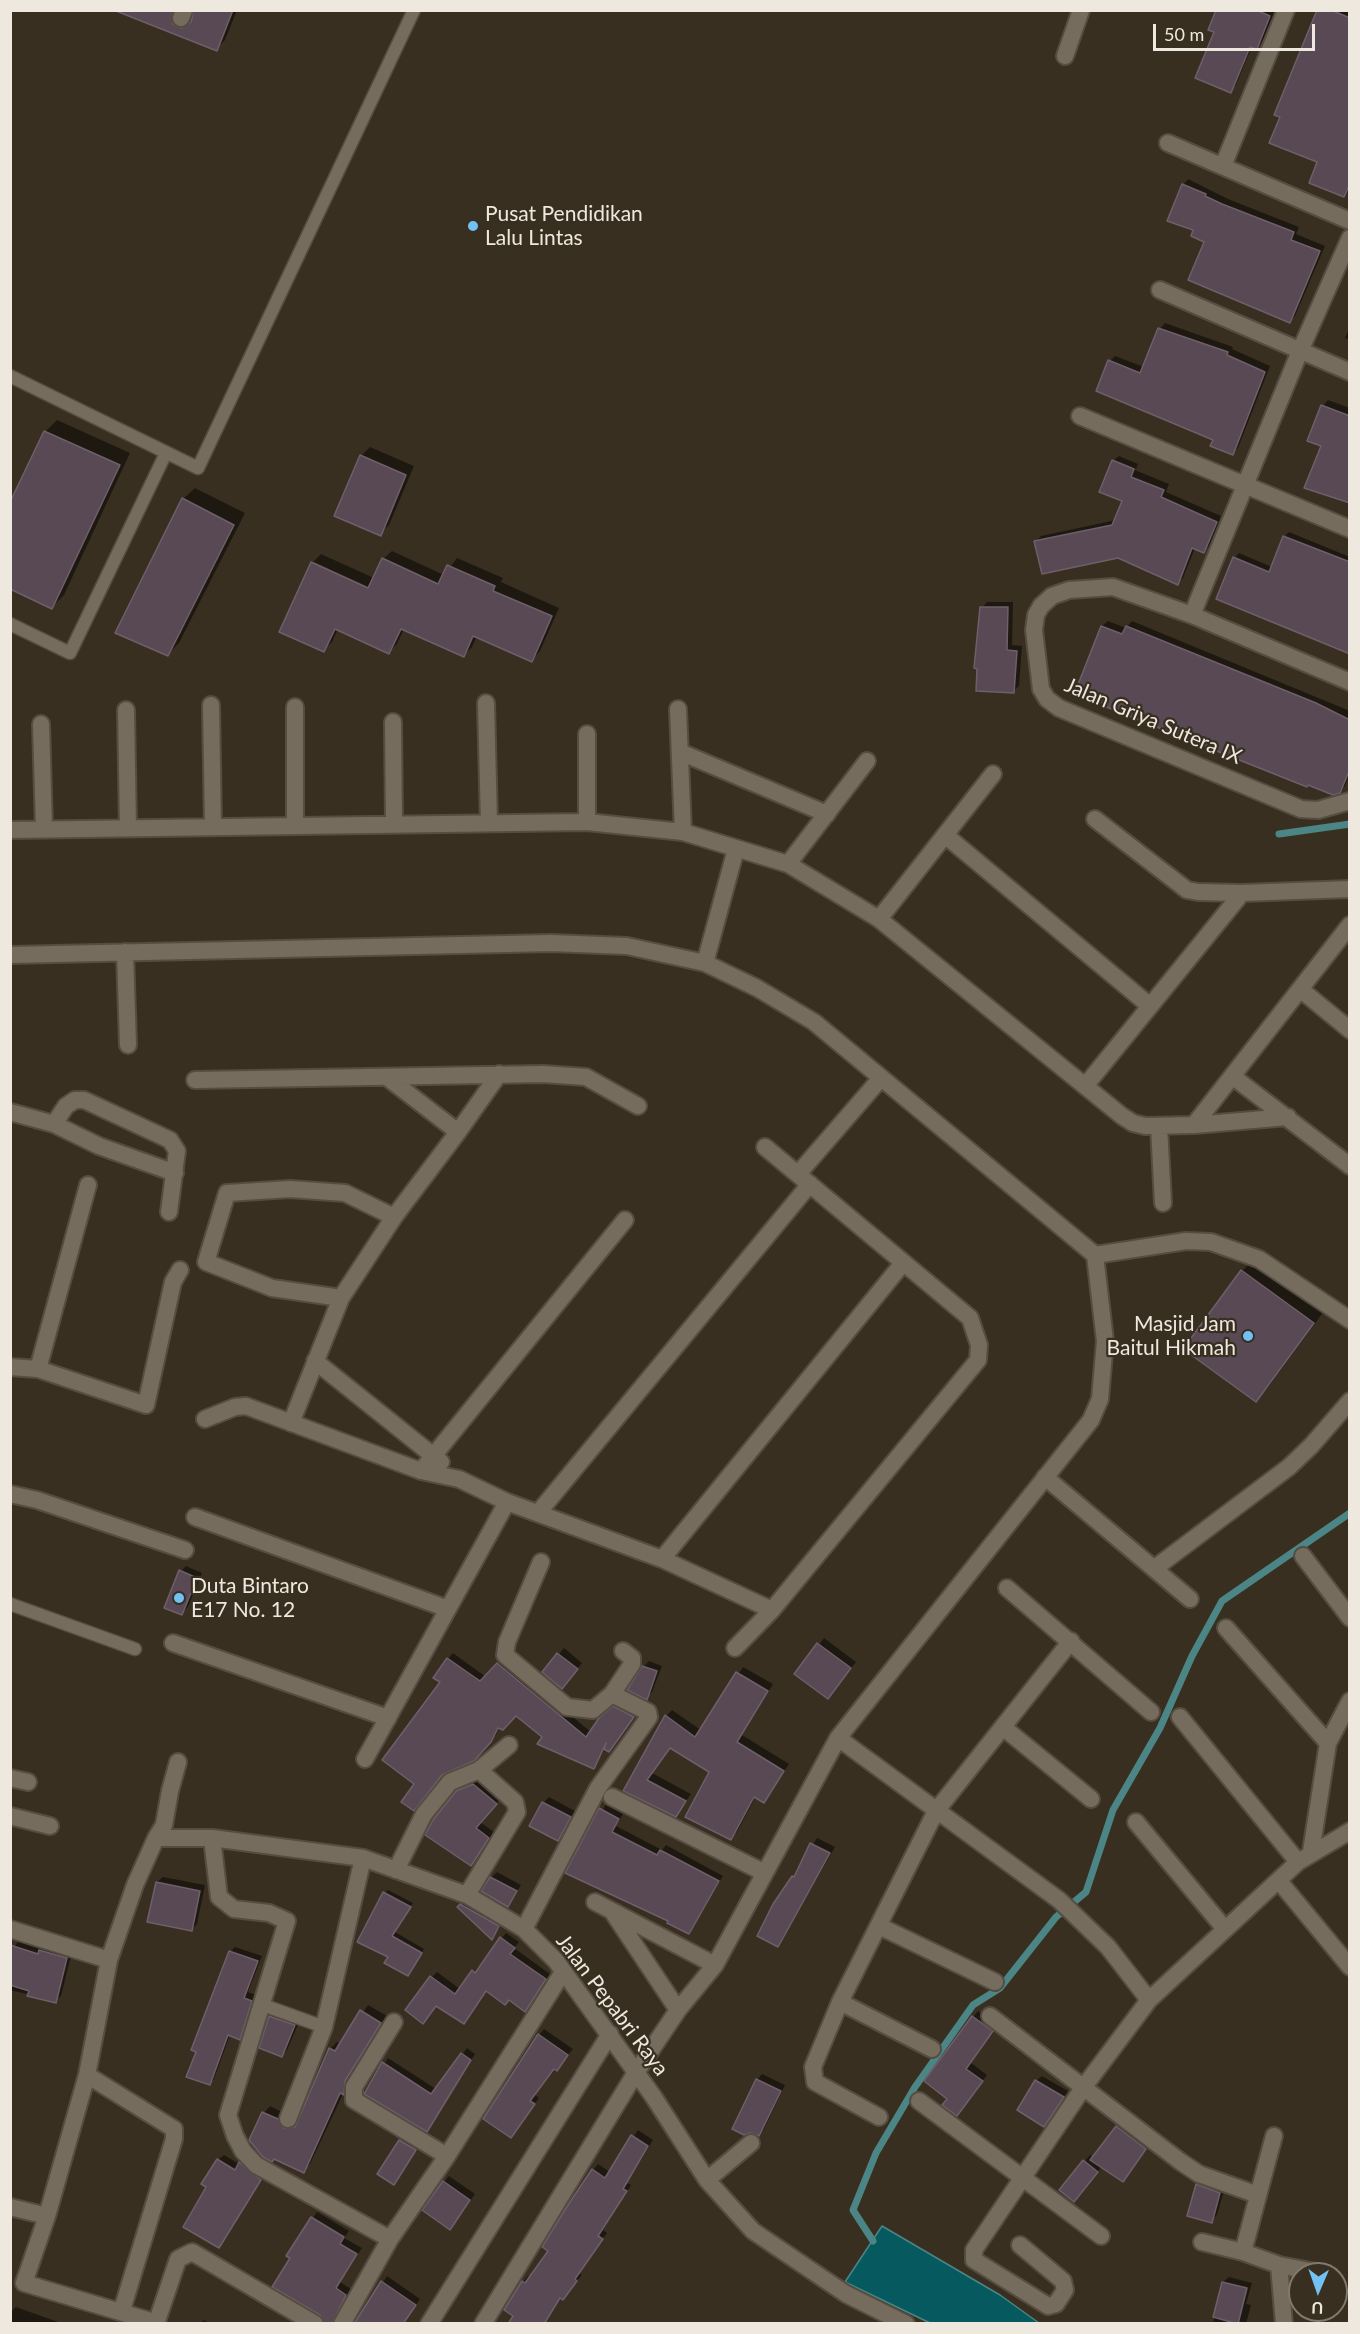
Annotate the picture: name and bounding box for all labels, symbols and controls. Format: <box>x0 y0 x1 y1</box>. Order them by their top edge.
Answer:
scale bar <box>1156 12 1318 50</box>
text: 50 m <box>1164 23 1204 45</box>
place label: Pusat Pendidikan Lalu Lintas <box>485 201 643 251</box>
marker: Pusat Pendidikan Lalu Lintas <box>466 219 480 233</box>
street label: Jalan Griya Sutera IX <box>1061 672 1245 770</box>
place label: Masjid Jam Baitul Hikmah <box>1107 1311 1236 1361</box>
marker: Masjid Jam Baitul Hikmah <box>1241 1329 1255 1343</box>
place label: Duta Bintaro E17 No. 12 <box>191 1573 309 1623</box>
marker: Duta Bintaro E17 No. 12 <box>172 1591 186 1605</box>
street label: Jalan Pepabri Raya <box>551 1929 673 2081</box>
north arrow <box>1288 2262 1348 2322</box>
text: U <box>1311 2299 1324 2318</box>

